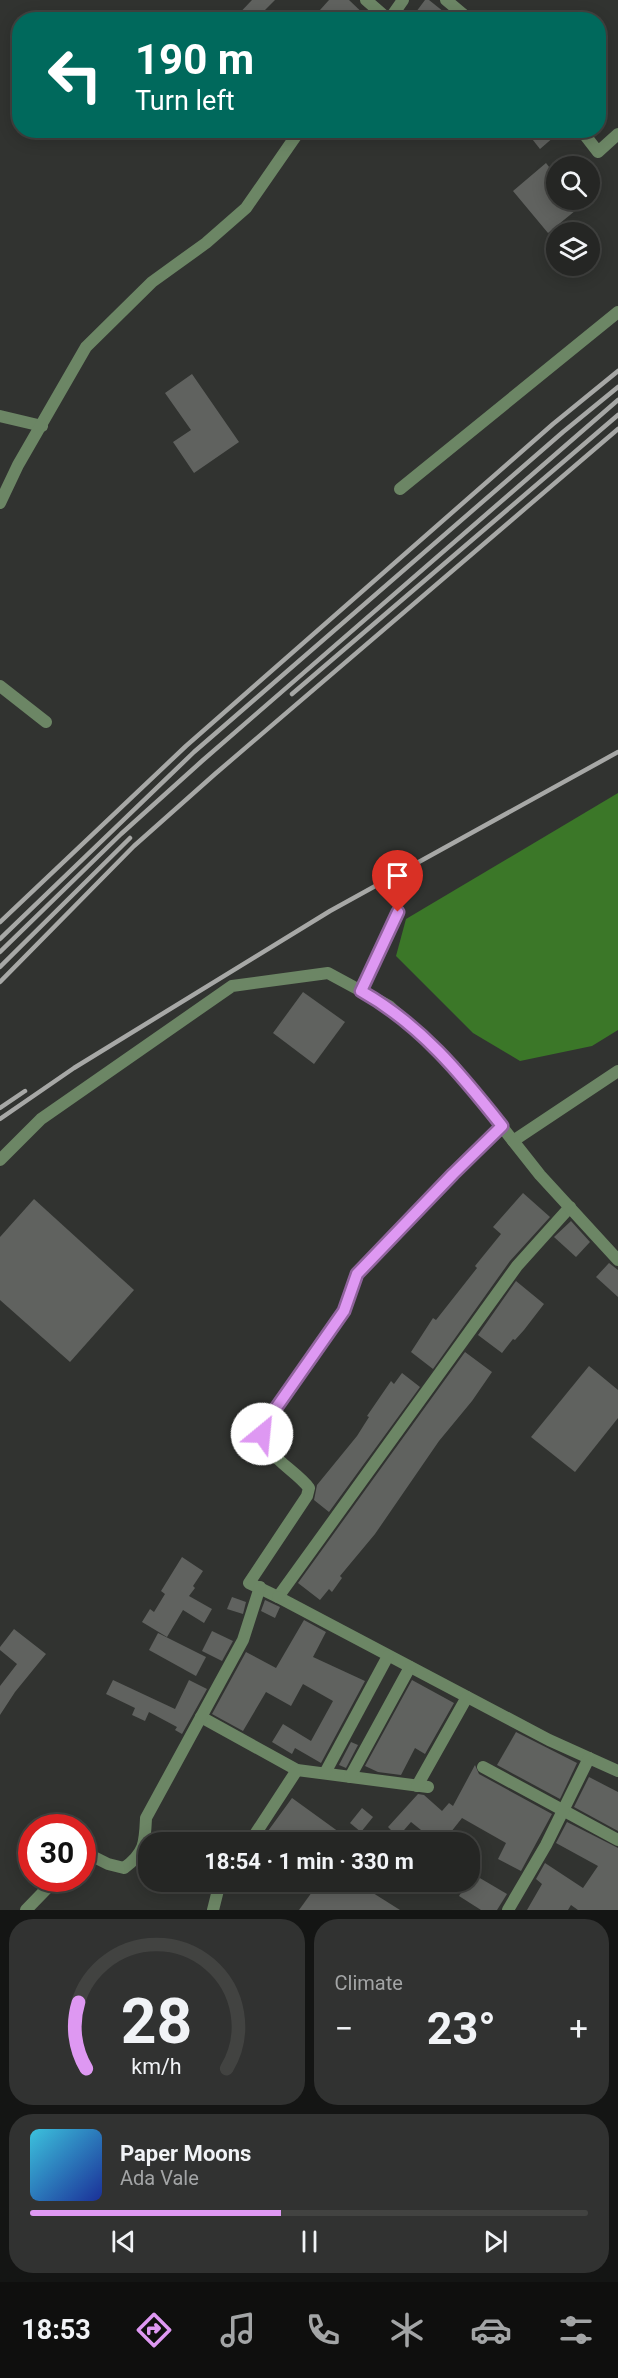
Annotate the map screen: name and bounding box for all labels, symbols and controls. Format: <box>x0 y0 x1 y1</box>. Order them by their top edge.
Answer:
text: 190 m <box>135 35 254 84</box>
icon: left <box>36 36 114 114</box>
text: Turn left <box>135 85 235 117</box>
map controls <box>546 156 600 276</box>
button: search <box>546 156 600 210</box>
button: layers <box>546 222 600 276</box>
pin <box>372 850 423 912</box>
icon: arrive <box>381 859 414 892</box>
position arrow <box>230 1402 294 1466</box>
speed limit sign: 30 <box>18 1814 96 1892</box>
text: 18:54 · 1 min · 330 m <box>204 1849 414 1874</box>
text: Climate <box>335 1971 403 1995</box>
text: 28 <box>121 1985 193 2058</box>
text: 23° <box>427 2002 496 2055</box>
text: − <box>335 2009 353 2048</box>
text: + <box>569 2009 588 2048</box>
text: km/h <box>132 2054 182 2079</box>
text: Paper Moons <box>120 2141 251 2166</box>
text: Ada Vale <box>120 2166 199 2190</box>
icon: previous <box>107 2225 140 2258</box>
icon: pause <box>293 2225 326 2258</box>
icon: next <box>479 2225 512 2258</box>
icon: directions <box>133 2309 175 2351</box>
icon: music <box>217 2309 259 2351</box>
icon: phone <box>302 2309 344 2351</box>
icon: climate <box>386 2309 428 2351</box>
icon: car <box>470 2309 512 2351</box>
icon: filters <box>555 2309 597 2351</box>
text: 18:53 <box>21 2314 91 2346</box>

